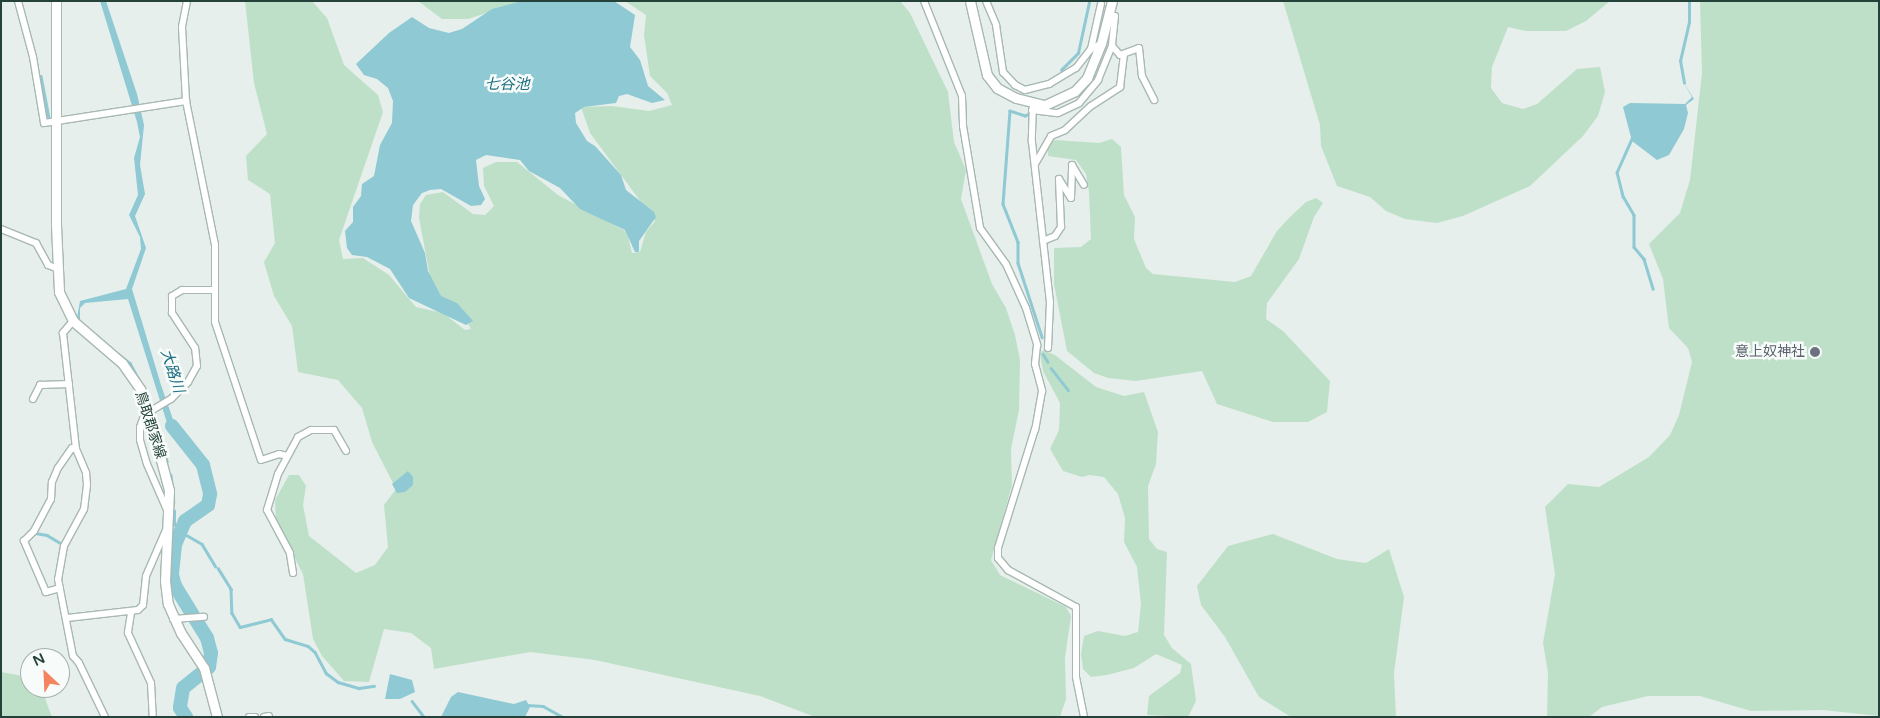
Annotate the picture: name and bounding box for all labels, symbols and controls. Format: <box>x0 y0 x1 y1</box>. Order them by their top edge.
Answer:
water label: 七谷池 <box>485 76 529 94</box>
place label: 意上奴神社 <box>1735 344 1805 360</box>
marker: 意上奴神社 <box>1809 346 1821 358</box>
water label: 大路川 <box>156 347 188 395</box>
street label: 鳥取郡家線 <box>131 389 169 461</box>
north arrow <box>20 648 70 698</box>
text: N <box>30 650 48 670</box>

